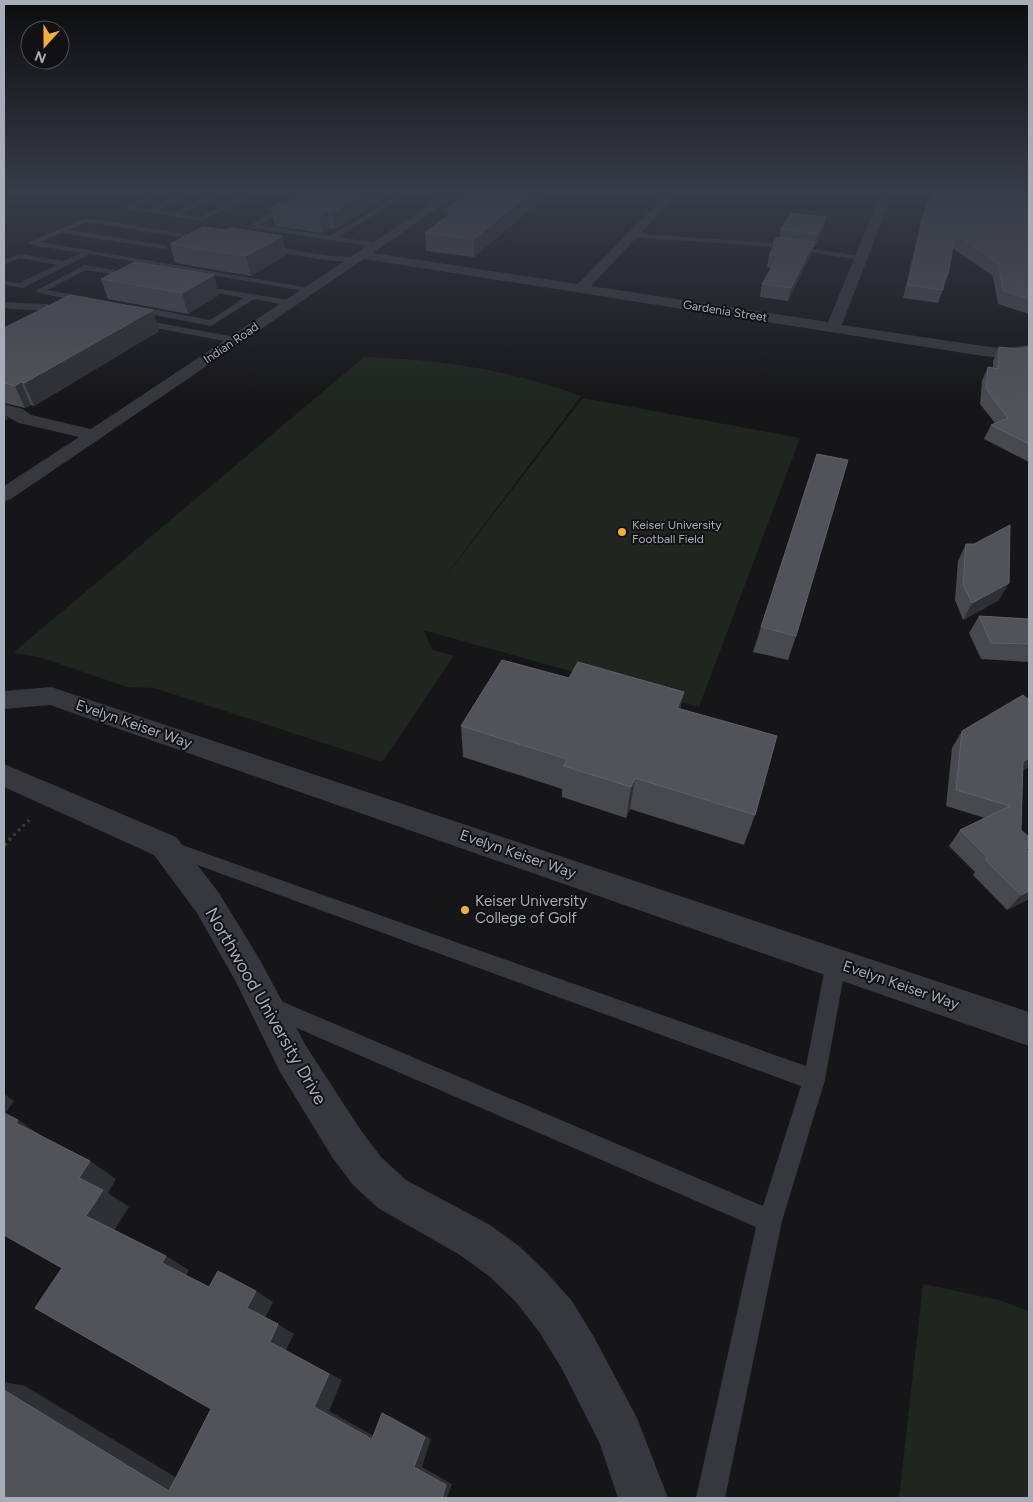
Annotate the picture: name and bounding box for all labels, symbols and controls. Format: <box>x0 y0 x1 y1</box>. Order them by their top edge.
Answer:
north arrow <box>20 20 70 70</box>
text: N <box>32 47 49 67</box>
street label: Gardenia Street <box>682 297 769 325</box>
street label: Indian Road <box>201 320 261 366</box>
place label: Keiser University Football Field <box>632 518 722 546</box>
marker: Keiser University Football Field <box>616 526 628 538</box>
street label: Evelyn Keiser Way <box>73 696 195 752</box>
street label: Evelyn Keiser Way <box>457 826 579 882</box>
place label: Keiser University College of Golf <box>475 892 587 927</box>
street label: Northwood University Drive <box>201 904 332 1109</box>
marker: Keiser University College of Golf <box>459 904 471 916</box>
street label: Evelyn Keiser Way <box>840 957 962 1013</box>

